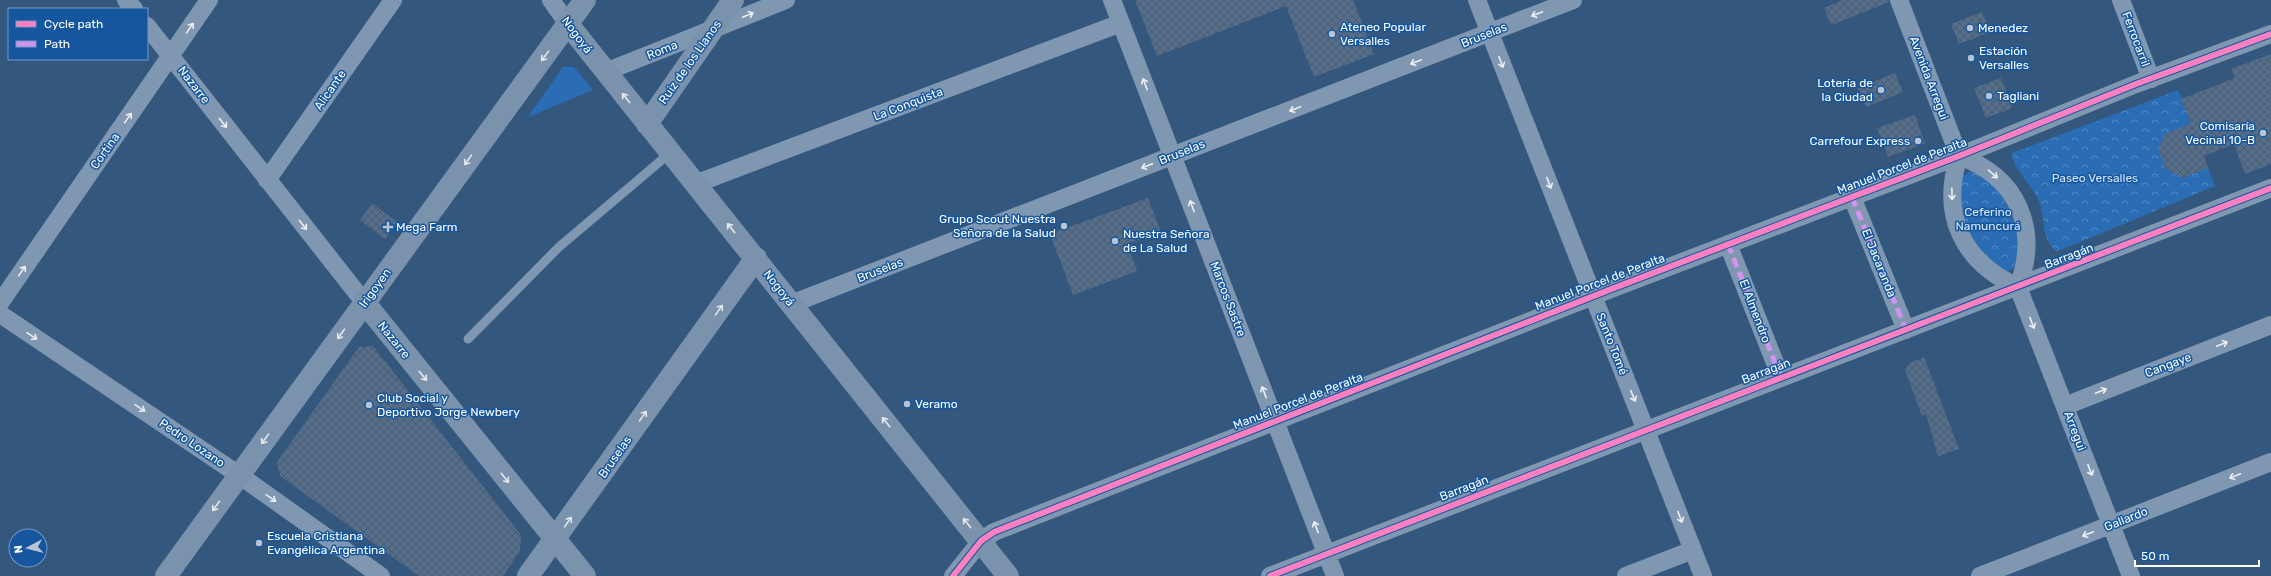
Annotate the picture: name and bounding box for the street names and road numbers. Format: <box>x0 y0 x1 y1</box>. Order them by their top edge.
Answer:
street label: Ferrocarril <box>2119 10 2153 69</box>
street label: Nogoyá <box>559 14 595 56</box>
street label: Ruiz de los Llanos <box>656 17 724 107</box>
street label: Bruselas <box>1459 19 1509 51</box>
street label: Avenida Arregui <box>1907 34 1951 122</box>
street label: Roma <box>645 38 679 62</box>
street label: Nazarre <box>175 64 213 107</box>
street label: Alicante <box>311 67 349 113</box>
street label: La Conquista <box>871 84 945 124</box>
street label: Cortina <box>88 130 122 172</box>
street label: Manuel Porcel de Peralta <box>1835 135 1969 197</box>
street label: Bruselas <box>1157 136 1207 168</box>
street label: El Jacaranda <box>1859 227 1899 299</box>
street label: Barragán <box>2043 240 2095 272</box>
street label: Manuel Porcel de Peralta <box>1533 251 1667 313</box>
street label: Bruselas <box>855 255 905 285</box>
street label: Marcos Sastre <box>1207 260 1249 339</box>
street label: Irigoyen <box>356 266 394 310</box>
street label: Nogoyá <box>761 267 797 309</box>
street label: El Almendro <box>1736 277 1774 345</box>
street label: Santo Tomé <box>1593 311 1631 377</box>
street label: Nazarre <box>375 319 413 361</box>
street label: Cangaye <box>2143 350 2193 380</box>
street label: Barragán <box>1740 355 1792 387</box>
street label: Manuel Porcel de Peralta <box>1231 370 1365 432</box>
street label: Arregui <box>2061 409 2089 453</box>
street label: Pedro Lozano <box>157 416 228 470</box>
street label: Bruselas <box>595 433 635 481</box>
street label: Barragán <box>1438 472 1490 504</box>
street label: Gallardo <box>2102 504 2150 534</box>

